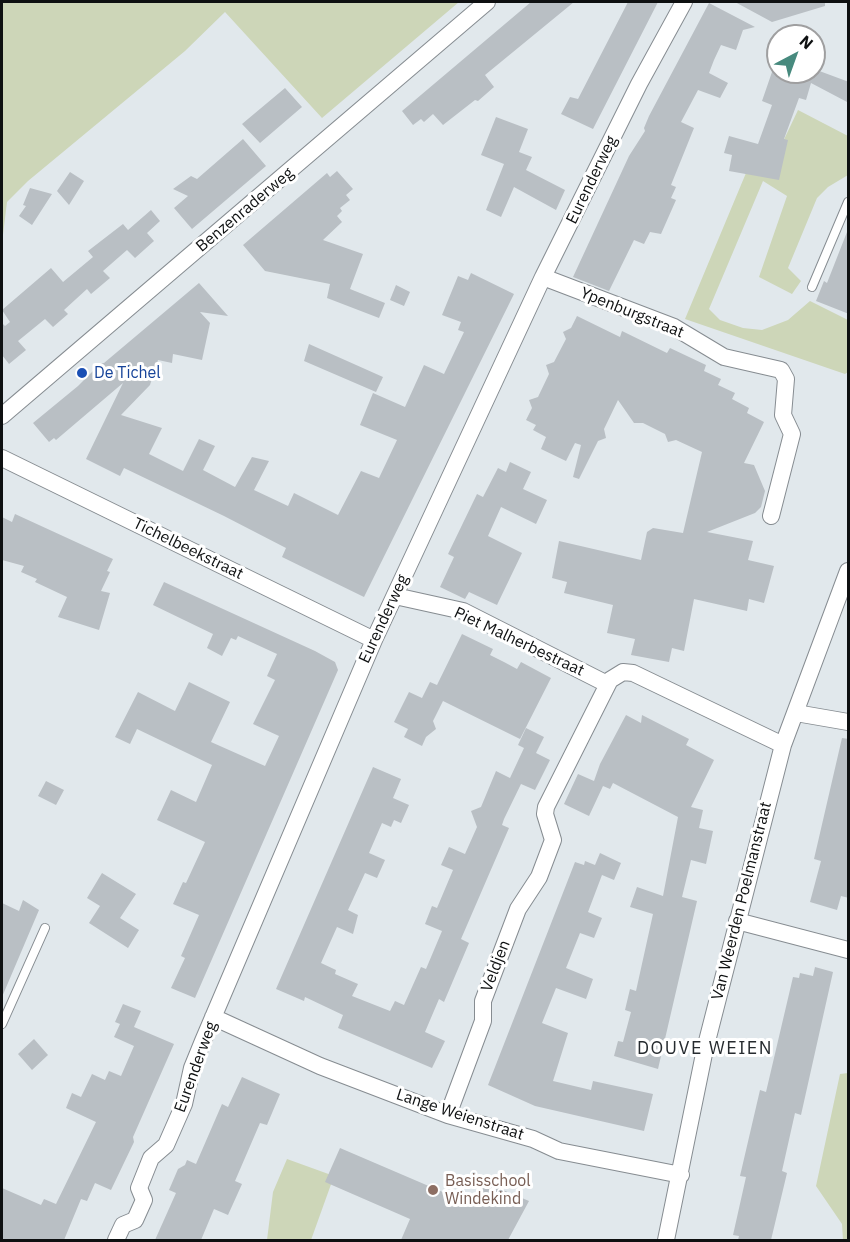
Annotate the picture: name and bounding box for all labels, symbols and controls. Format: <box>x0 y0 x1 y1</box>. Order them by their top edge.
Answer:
north arrow <box>766 24 826 84</box>
text: N <box>796 31 817 53</box>
street label: Eurenderweg <box>562 133 622 227</box>
street label: Benzenraderweg <box>192 164 298 256</box>
street label: Ypenburgstraat <box>577 283 687 343</box>
place label: De Tichel <box>94 363 161 383</box>
marker: De Tichel <box>75 366 89 380</box>
street label: Tichelbeekstraat <box>130 514 246 584</box>
street label: Eurenderweg <box>355 572 413 666</box>
street label: Piet Malherbestraat <box>451 603 587 681</box>
street label: Van Weerden Poelmanstraat <box>708 800 776 1002</box>
street label: Veldjen <box>477 938 515 994</box>
street label: Eurenderweg <box>171 1019 221 1115</box>
district label: DOUVE WEIEN <box>637 1038 773 1060</box>
street label: Lange Weienstraat <box>394 1085 526 1145</box>
place label: Basisschool Windekind <box>445 1171 531 1209</box>
marker: Basisschool Windekind <box>426 1183 440 1197</box>

